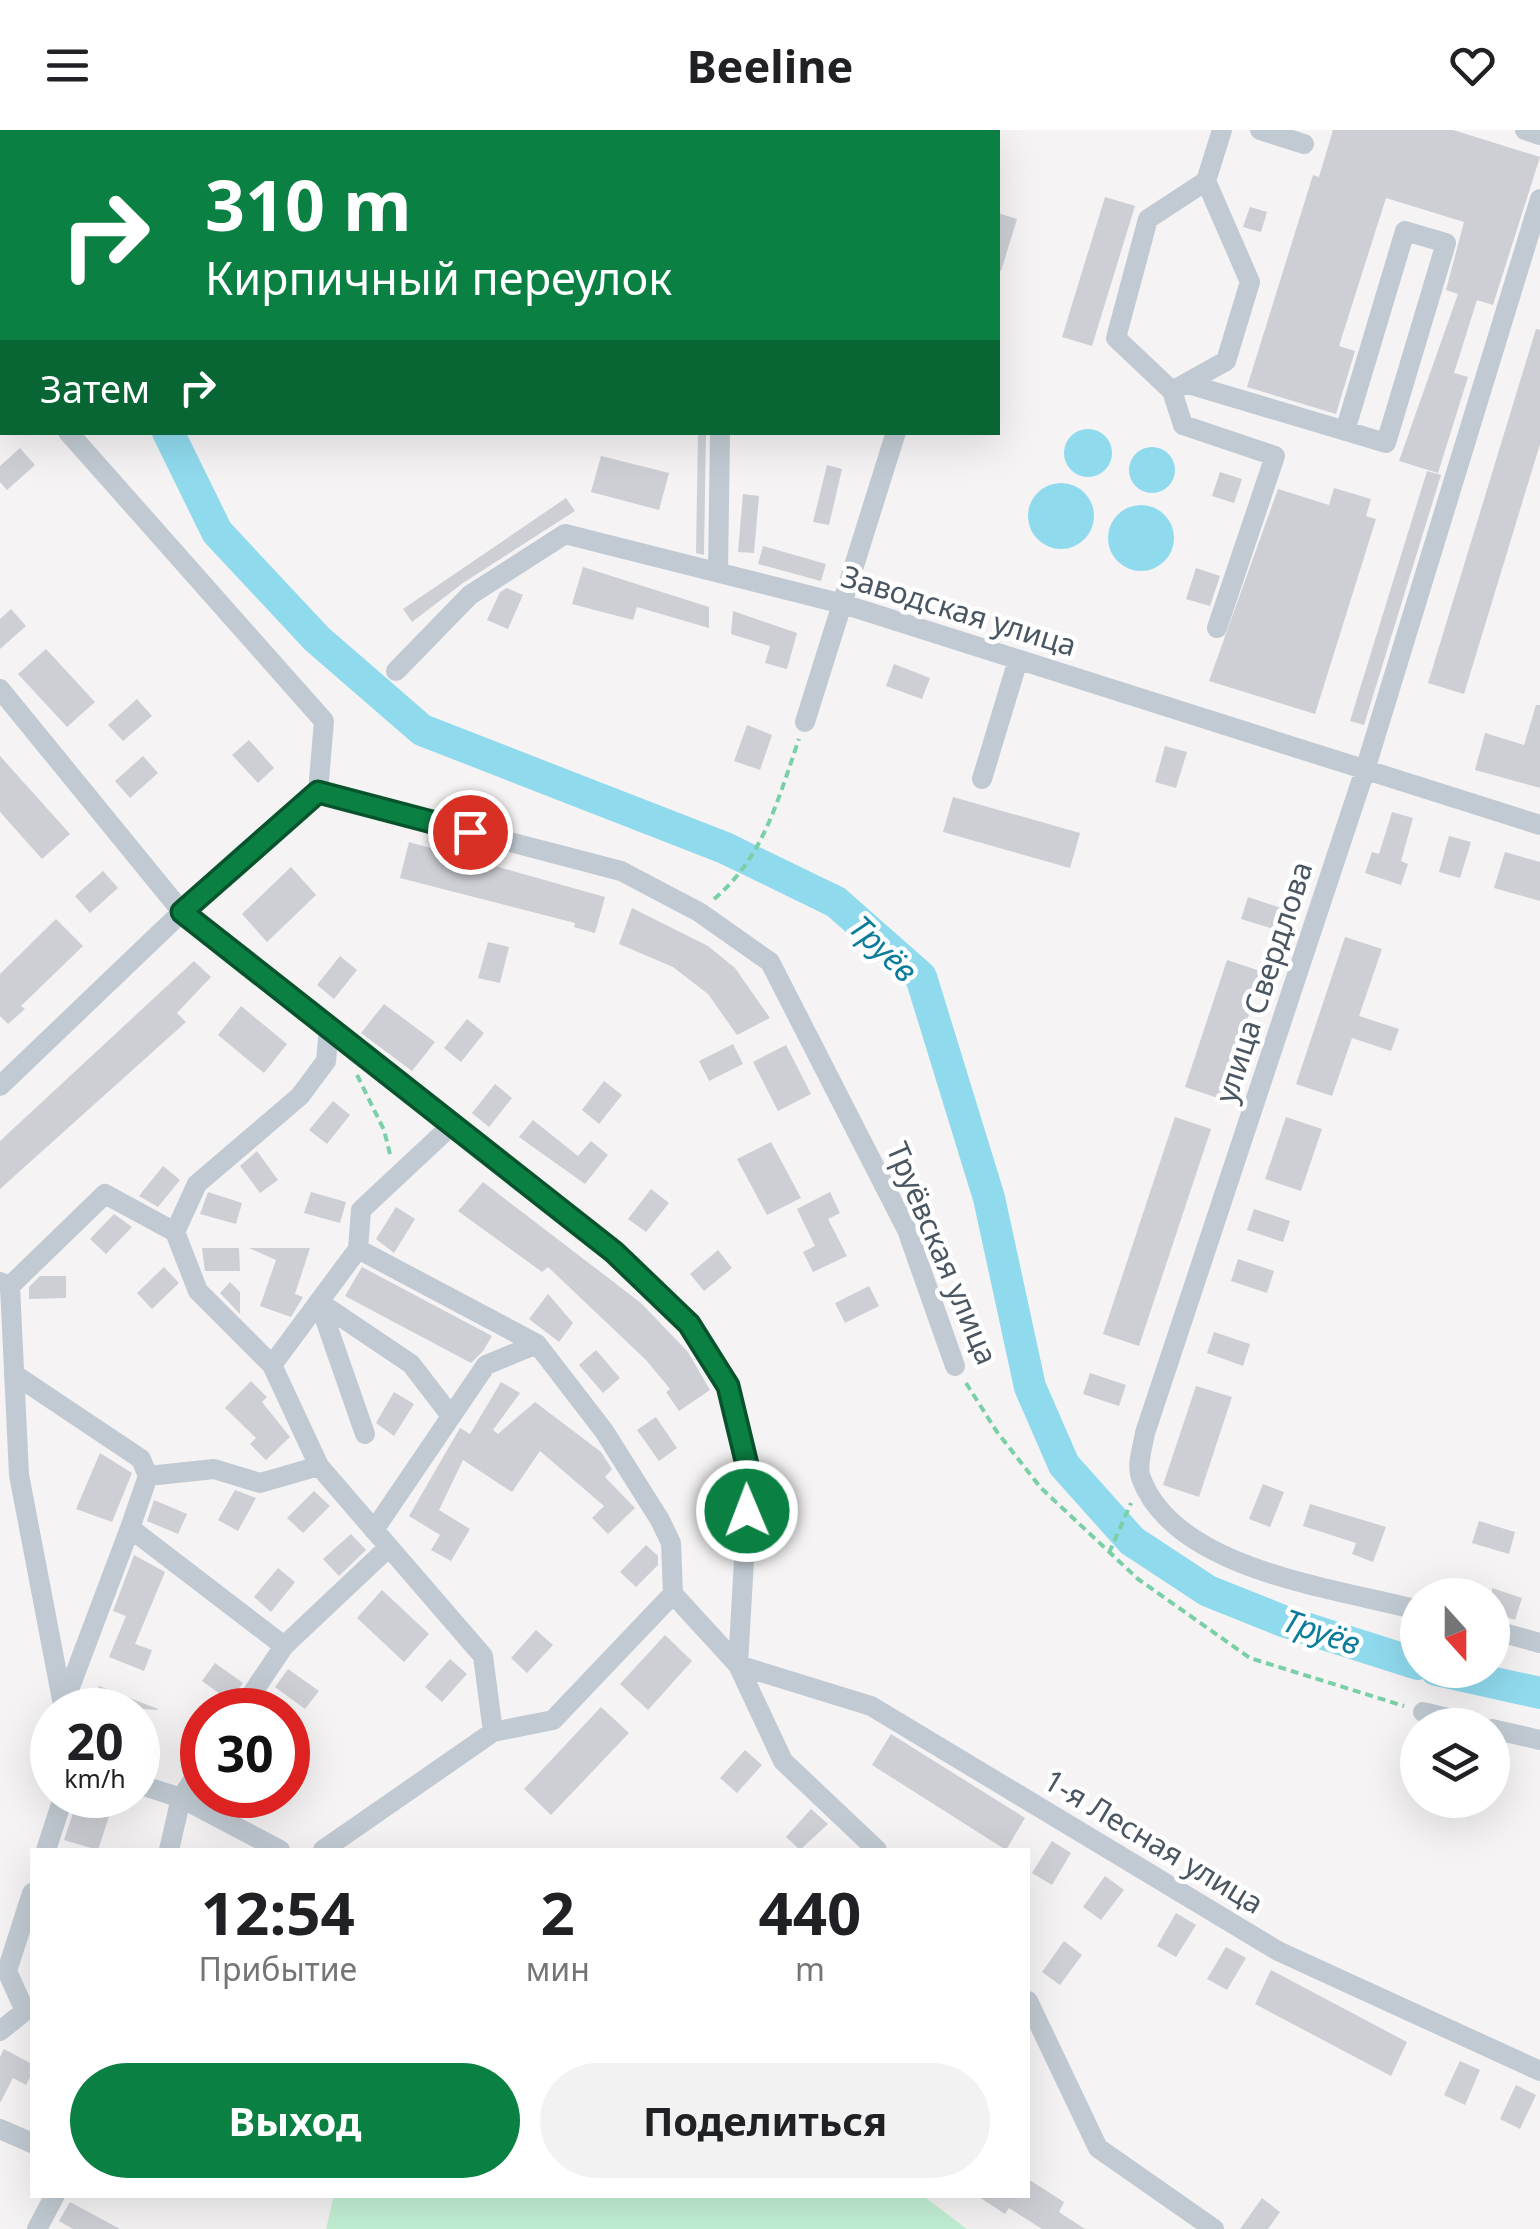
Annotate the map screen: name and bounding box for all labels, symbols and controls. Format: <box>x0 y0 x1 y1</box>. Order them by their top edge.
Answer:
text: Beeline <box>687 35 853 96</box>
icon: menu <box>40 38 95 93</box>
icon: heart <box>1445 38 1500 93</box>
text: 310 m <box>205 156 412 252</box>
icon: right <box>40 170 170 300</box>
text: Кирпичный переулок <box>205 247 672 308</box>
icon: right <box>170 360 225 415</box>
text: Затем <box>40 362 150 414</box>
street label: Заводская улица <box>837 555 1081 665</box>
pin <box>428 790 513 875</box>
icon: arrive <box>443 805 498 860</box>
street label: улица Свердлова <box>1205 856 1321 1108</box>
water label: Труёв <box>841 905 927 991</box>
street label: Труёвская улица <box>878 1135 1008 1371</box>
position arrow <box>695 1459 799 1563</box>
north arrow <box>1400 1578 1510 1688</box>
map controls <box>1400 1578 1510 1818</box>
water label: Труёв <box>1277 1598 1367 1664</box>
speed limit sign: 30 <box>180 1688 310 1818</box>
text: 20 <box>66 1707 124 1775</box>
button: layers <box>1400 1708 1510 1818</box>
street label: 1-я Лесная улица <box>1037 1759 1271 1923</box>
text: km/h <box>64 1761 126 1795</box>
text: 12:54 <box>201 1871 355 1953</box>
text: 2 <box>541 1871 575 1953</box>
text: 440 <box>758 1871 861 1953</box>
text: Прибытие <box>199 1947 357 1990</box>
text: мин <box>526 1947 590 1990</box>
text: m <box>795 1947 825 1990</box>
button: Выход <box>70 2063 520 2178</box>
button: Поделиться <box>540 2063 990 2178</box>

